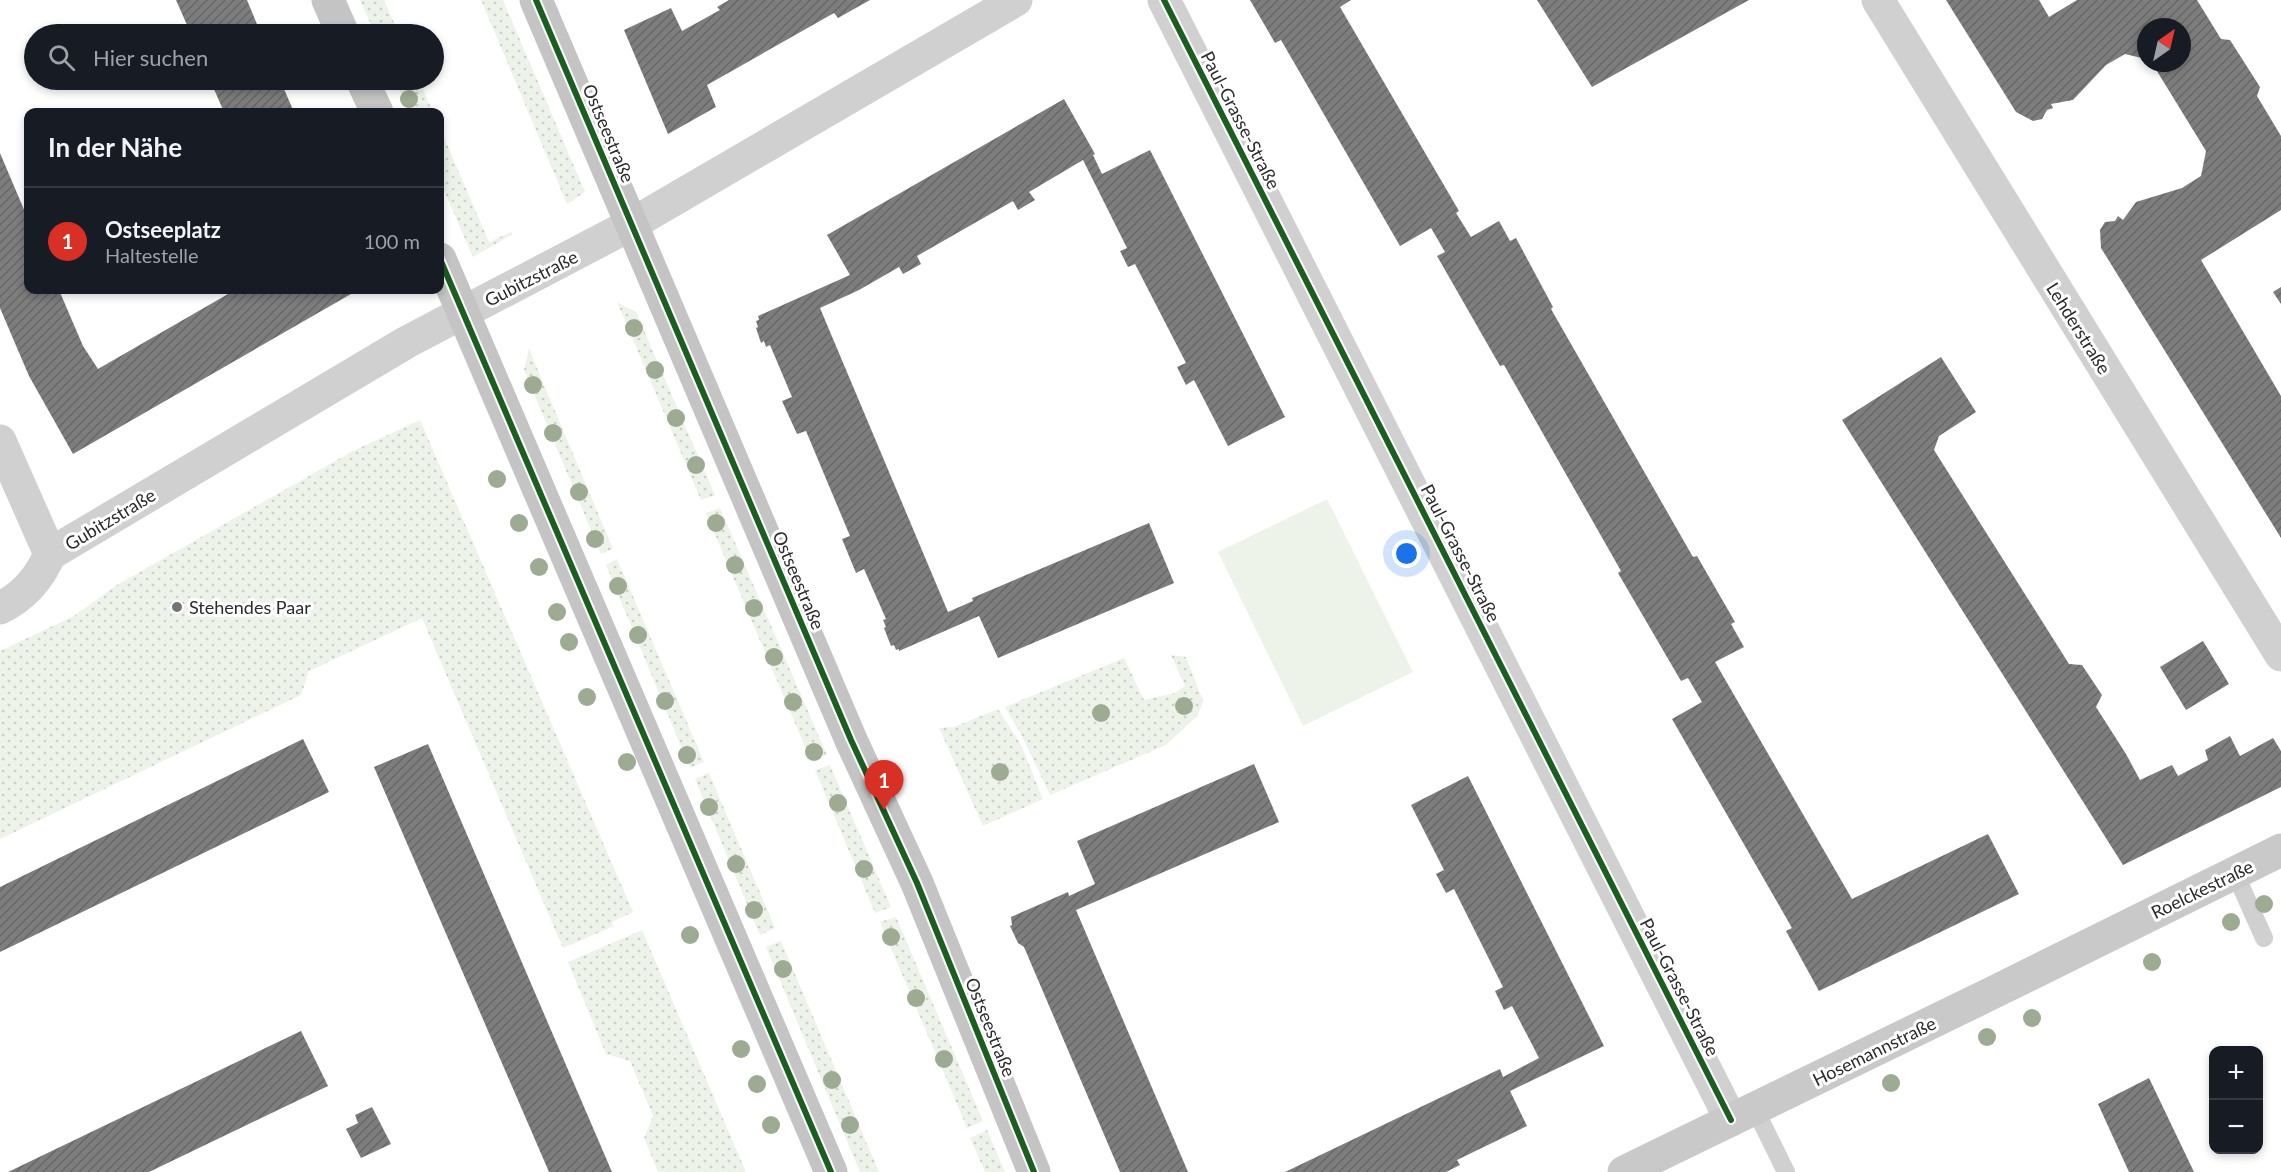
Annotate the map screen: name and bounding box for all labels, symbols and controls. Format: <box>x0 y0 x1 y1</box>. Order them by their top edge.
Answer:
north arrow <box>2137 18 2191 72</box>
search box <box>24 24 444 90</box>
icon: search <box>45 41 78 74</box>
text: Hier suchen <box>93 44 208 71</box>
street label: Paul-Grasse-Straße <box>1197 47 1285 193</box>
street label: Ostseestraße <box>578 80 640 186</box>
text: In der Nähe <box>48 131 182 163</box>
text: Ostseeplatz <box>105 216 221 243</box>
text: 1 <box>62 229 73 253</box>
text: 100 m <box>364 229 420 253</box>
text: Haltestelle <box>105 243 199 267</box>
street label: Gubitzstraße <box>481 245 581 311</box>
street label: Lehderstraße <box>2042 278 2116 378</box>
street label: Paul-Grasse-Straße <box>1417 480 1505 626</box>
street label: Gubitzstraße <box>61 483 159 555</box>
street label: Ostseestraße <box>768 527 830 633</box>
your location <box>1392 539 1421 568</box>
place label: Stehendes Paar <box>189 596 311 618</box>
marker: Stehendes Paar <box>170 600 184 614</box>
pin: 1 <box>864 760 904 810</box>
street label: Roelckestraße <box>2147 855 2257 923</box>
street label: Paul-Grasse-Straße <box>1636 914 1724 1060</box>
street label: Ostseestraße <box>961 974 1021 1080</box>
street label: Hosemannstraße <box>1809 1012 1939 1090</box>
map controls <box>2209 1046 2263 1154</box>
button: + <box>2209 1046 2263 1100</box>
button: − <box>2209 1100 2263 1154</box>

